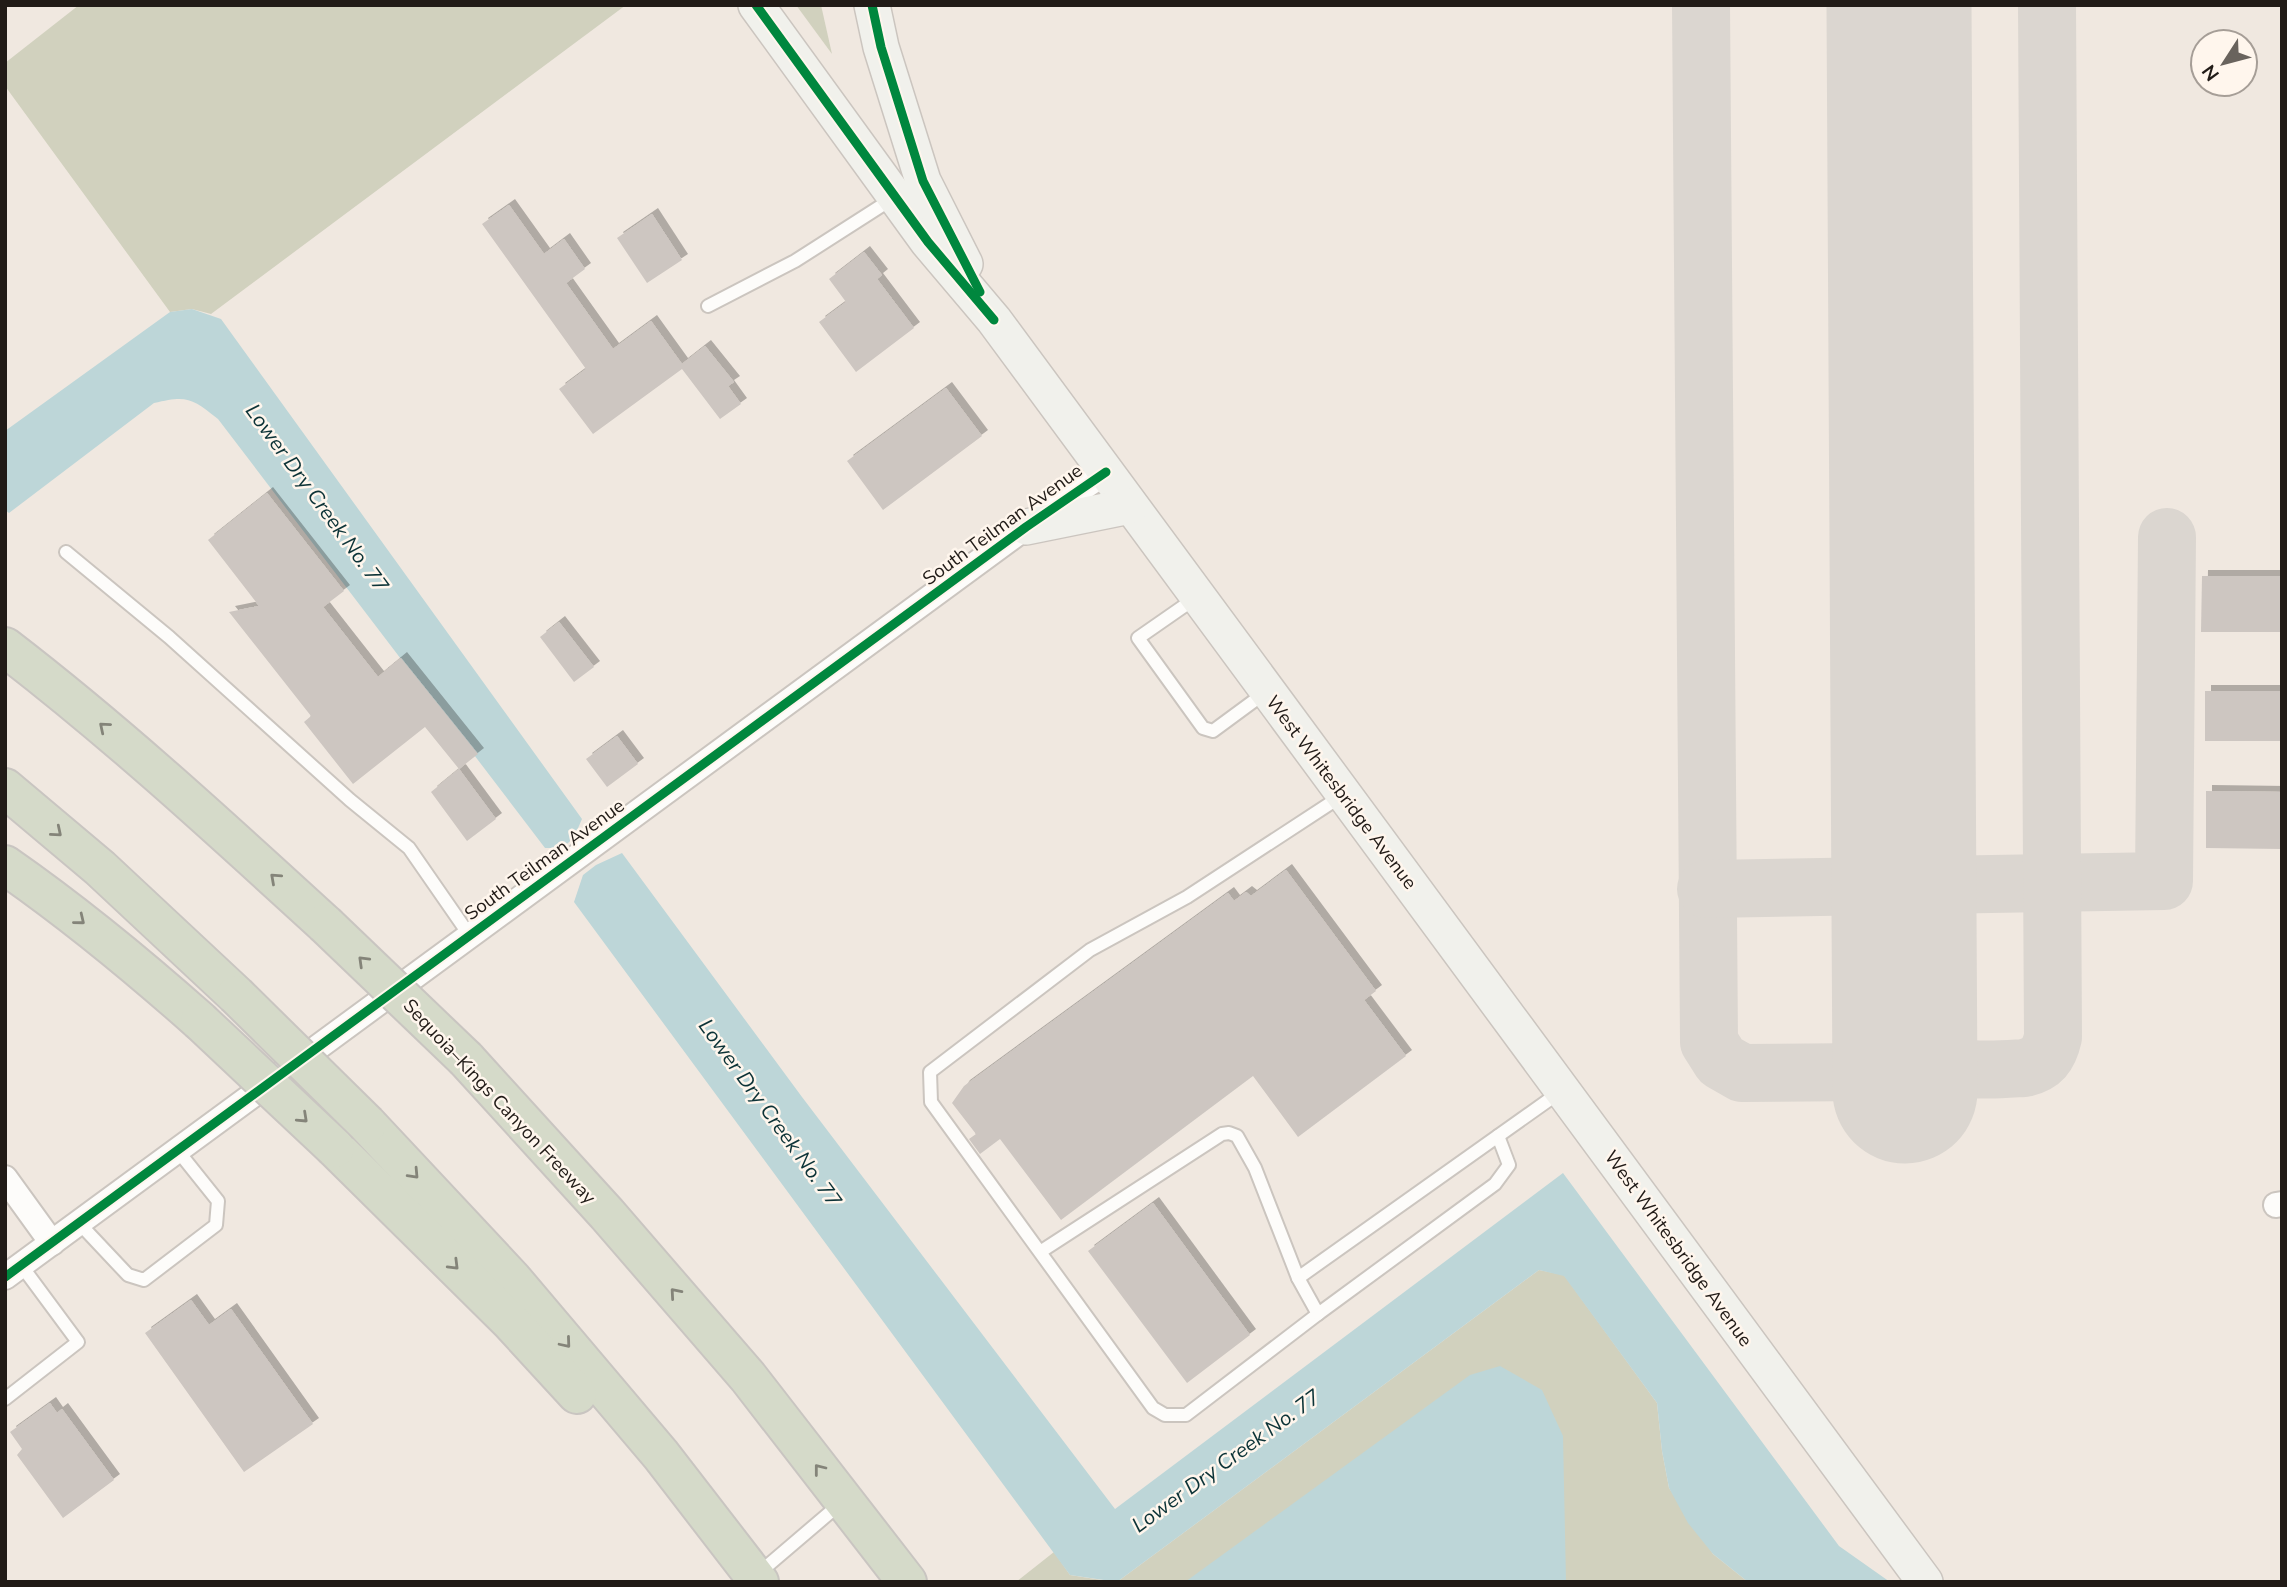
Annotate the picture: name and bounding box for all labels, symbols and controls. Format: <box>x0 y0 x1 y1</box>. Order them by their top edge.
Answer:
north arrow <box>2189 28 2259 98</box>
text: N <box>2196 59 2226 86</box>
water label: Lower Dry Creek No. 77 <box>239 398 395 598</box>
street label: South Teilman Avenue <box>917 458 1088 592</box>
street label: West Whitesbridge Avenue <box>1260 690 1423 895</box>
one-way arrow <box>100 723 112 736</box>
street label: South Teilman Avenue <box>459 793 630 927</box>
one-way arrow <box>49 824 62 836</box>
one-way arrow <box>270 874 283 886</box>
one-way arrow <box>73 911 85 924</box>
one-way arrow <box>359 956 372 969</box>
street label: Sequoia–Kings Canyon Freeway <box>397 993 602 1210</box>
water label: Lower Dry Creek No. 77 <box>692 1013 848 1213</box>
one-way arrow <box>295 1109 308 1122</box>
street label: West Whitesbridge Avenue <box>1598 1145 1758 1352</box>
one-way arrow <box>406 1166 418 1179</box>
one-way arrow <box>445 1257 458 1270</box>
one-way arrow <box>671 1288 683 1301</box>
one-way arrow <box>558 1335 570 1348</box>
water label: Lower Dry Creek No. 77 <box>1126 1383 1326 1539</box>
one-way arrow <box>814 1464 827 1476</box>

